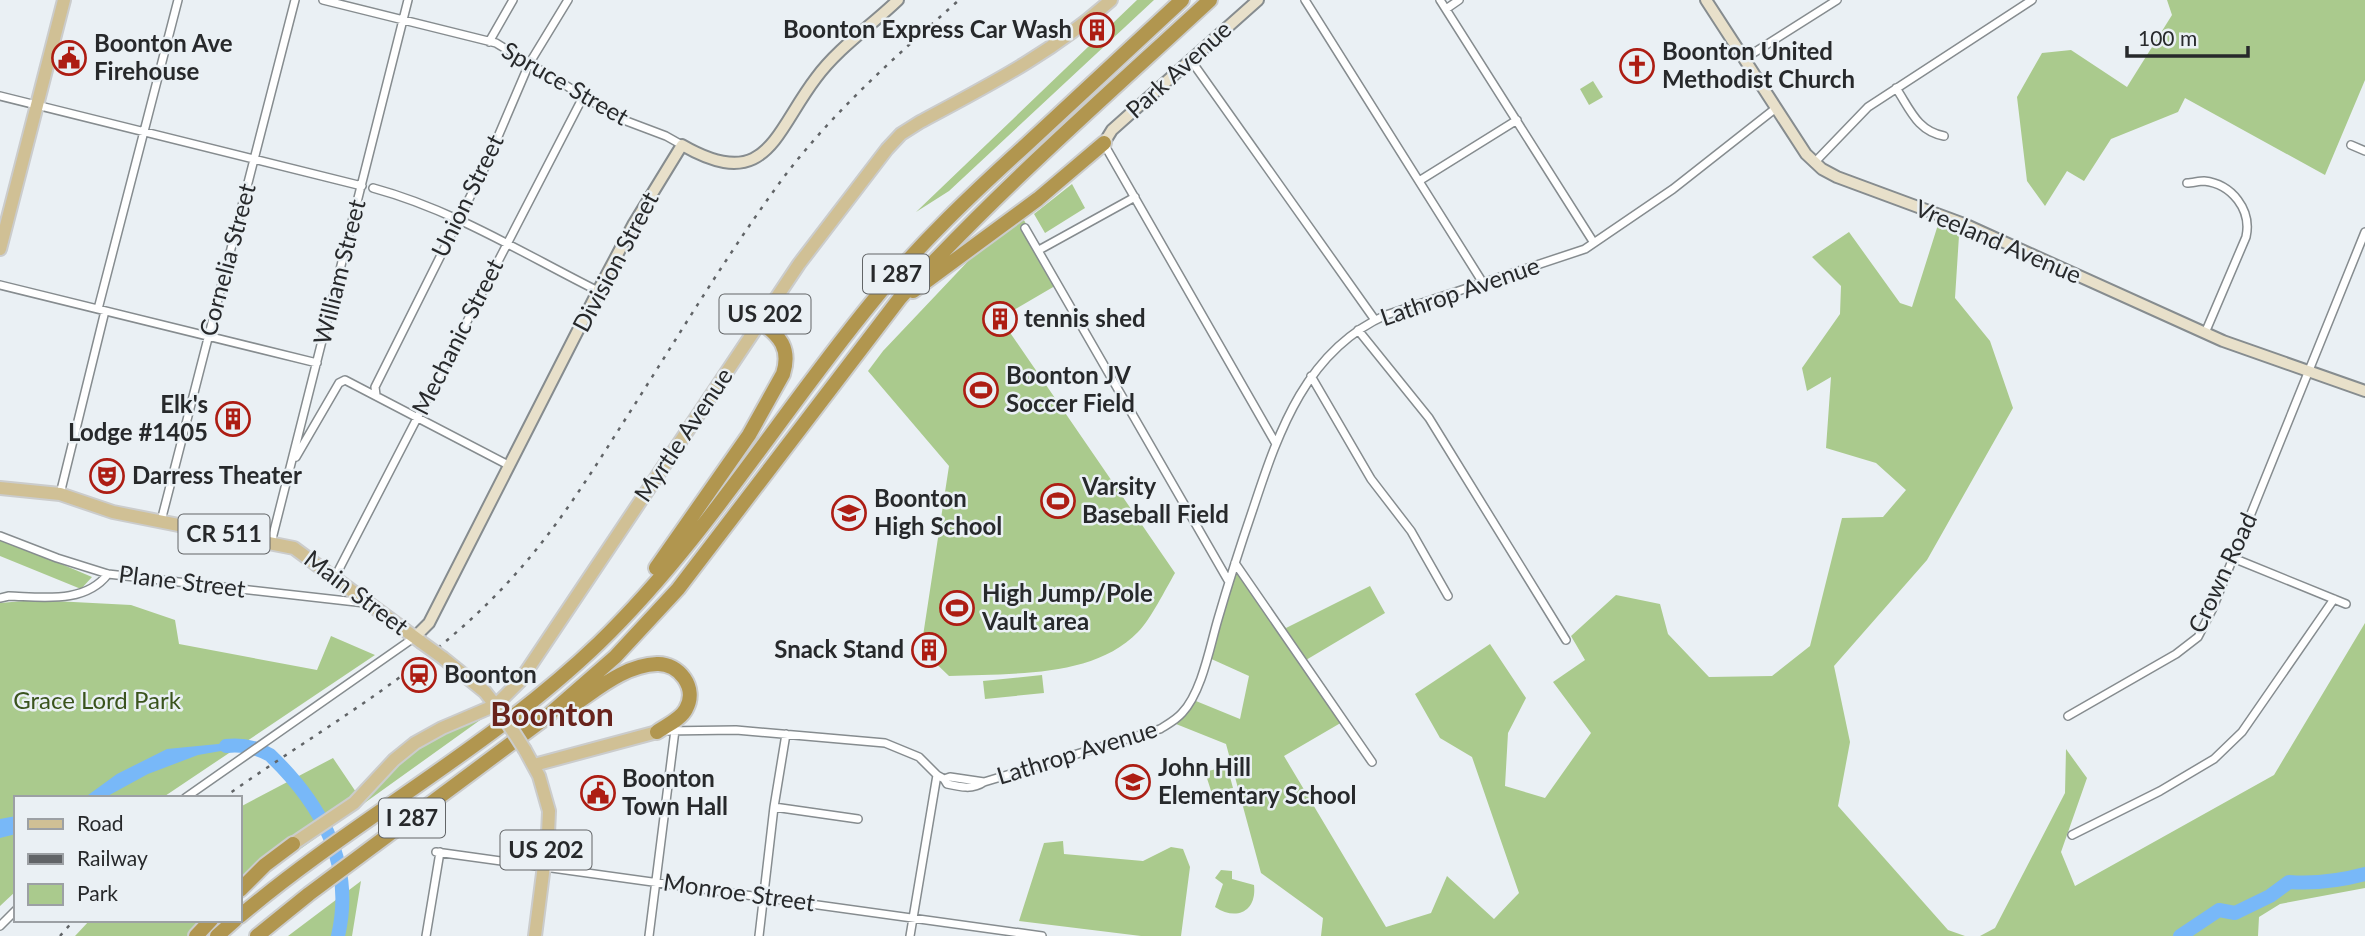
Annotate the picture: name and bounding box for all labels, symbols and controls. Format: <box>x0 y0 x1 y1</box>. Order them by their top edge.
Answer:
building icon: Boonton Express Car Wash <box>1078 11 1116 49</box>
place label: Boonton Express Car Wash <box>783 14 1072 43</box>
street label: Park Avenue <box>1119 14 1237 124</box>
scale bar <box>2127 14 2248 58</box>
text: 100 m <box>2138 25 2197 50</box>
place label: Boonton Ave Firehouse <box>94 28 233 85</box>
street label: Spruce Street <box>497 35 635 131</box>
place label: Boonton United Methodist Church <box>1662 36 1855 93</box>
public building icon: Boonton Ave Firehouse <box>50 39 88 77</box>
church icon: Boonton United Methodist Church <box>1618 47 1656 85</box>
street label: Union Street <box>425 129 509 261</box>
street label: Cornelia Street <box>192 180 261 339</box>
street label: Division Street <box>566 186 664 336</box>
street label: Vreeland Avenue <box>1911 193 2086 289</box>
street label: William Street <box>306 196 371 347</box>
street label: Lathrop Avenue <box>1376 250 1543 331</box>
street label: Mechanic Street <box>405 253 509 419</box>
road number: I 287 <box>863 255 929 294</box>
road number: US 202 <box>720 294 810 334</box>
building icon: tennis shed <box>981 300 1019 338</box>
place label: tennis shed <box>1024 303 1146 332</box>
place label: Boonton JV Soccer Field <box>1006 360 1135 417</box>
street label: Myrtle Avenue <box>627 362 738 506</box>
sports icon: Boonton JV Soccer Field <box>962 371 1000 409</box>
place label: Elk's Lodge #1405 <box>68 389 208 446</box>
building icon: Elk's Lodge #1405 <box>214 400 252 438</box>
theatre icon: Darress Theater <box>88 457 126 495</box>
place label: Darress Theater <box>132 460 302 489</box>
place label: Varsity Baseball Field <box>1081 471 1229 528</box>
sports icon: Varsity Baseball Field <box>1039 482 1077 520</box>
place label: Boonton High School <box>874 483 1002 540</box>
school or university icon: Boonton High School <box>830 494 868 532</box>
street label: Crown Road <box>2181 508 2262 637</box>
road number: CR 511 <box>178 514 270 554</box>
street label: Main Street <box>299 543 415 640</box>
street label: Plane Street <box>117 558 248 603</box>
place label: High Jump/Pole Vault area <box>981 578 1153 635</box>
sports icon: High Jump/Pole Vault area <box>938 589 976 627</box>
building icon: Snack Stand <box>910 631 948 669</box>
place label: Snack Stand <box>774 634 904 663</box>
station icon: Boonton <box>400 656 438 694</box>
place label: Boonton <box>444 659 537 688</box>
park label: Grace Lord Park <box>13 685 182 714</box>
district label: Boonton <box>490 694 614 733</box>
street label: Lathrop Avenue <box>993 713 1160 790</box>
place label: John Hill Elementary School <box>1158 752 1357 809</box>
place label: Boonton Town Hall <box>622 763 728 820</box>
school or university icon: John Hill Elementary School <box>1114 763 1152 801</box>
public building icon: Boonton Town Hall <box>579 774 617 812</box>
legend <box>14 796 242 922</box>
road number: I 287 <box>379 798 445 838</box>
text: Road <box>77 810 124 835</box>
road number: US 202 <box>500 830 592 870</box>
text: Railway <box>77 845 148 870</box>
street label: Monroe Street <box>662 867 817 917</box>
text: Park <box>77 880 118 905</box>

